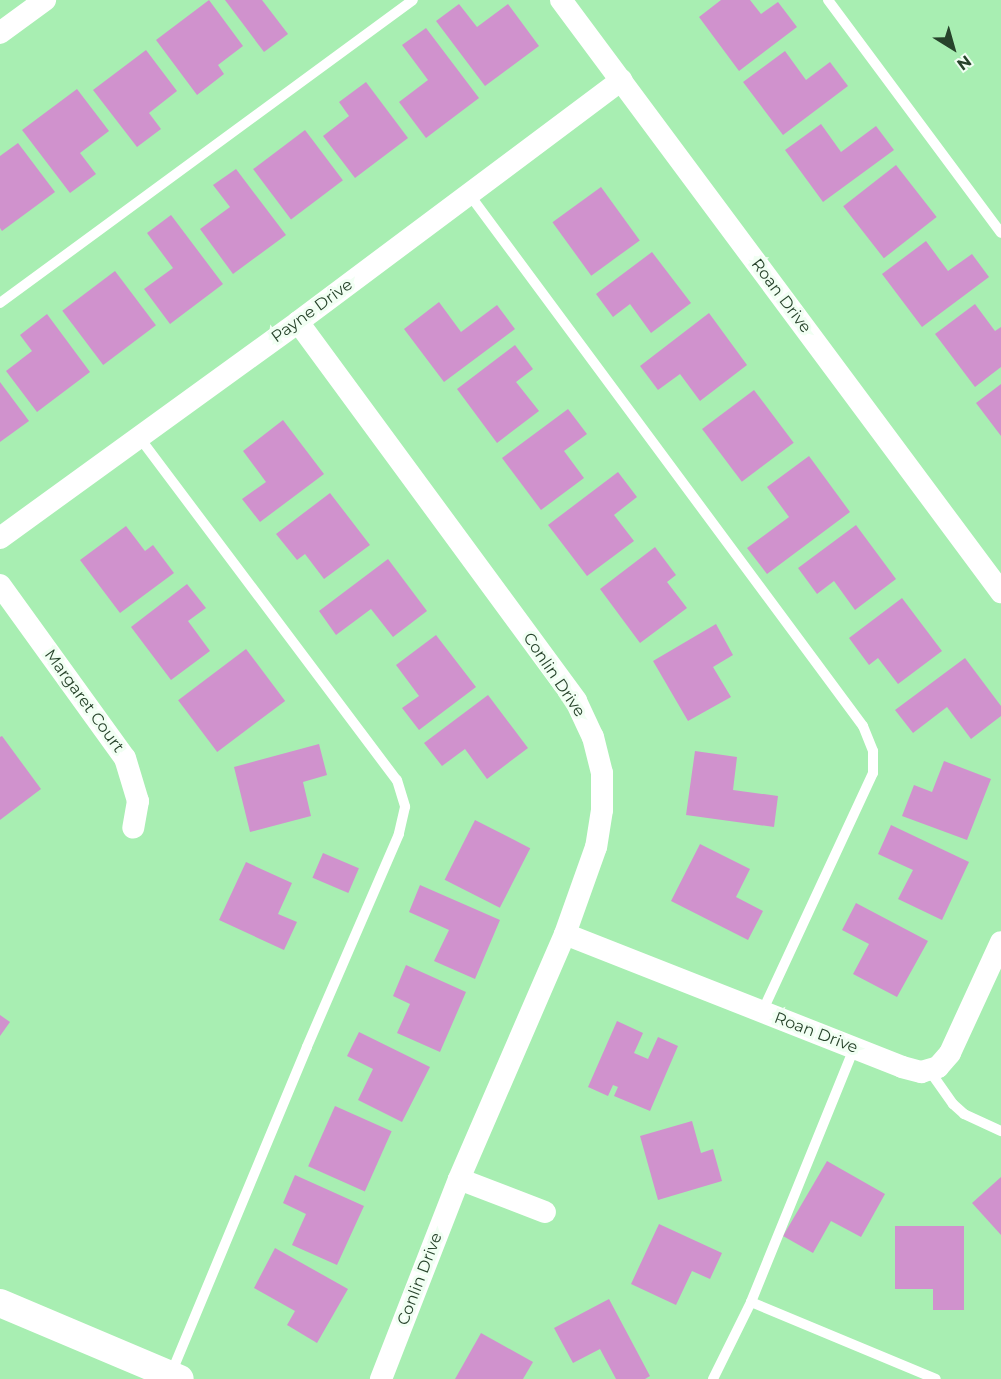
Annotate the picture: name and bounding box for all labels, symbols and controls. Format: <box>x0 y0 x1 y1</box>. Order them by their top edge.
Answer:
north arrow <box>923 18 983 78</box>
text: N <box>953 51 975 74</box>
street label: Roan Drive <box>747 255 815 337</box>
street label: Payne Drive <box>268 275 356 347</box>
street label: Conlin Drive <box>519 629 589 721</box>
street label: Margaret Court <box>40 646 128 756</box>
street label: Roan Drive <box>772 1008 860 1058</box>
street label: Conlin Drive <box>394 1230 446 1328</box>

